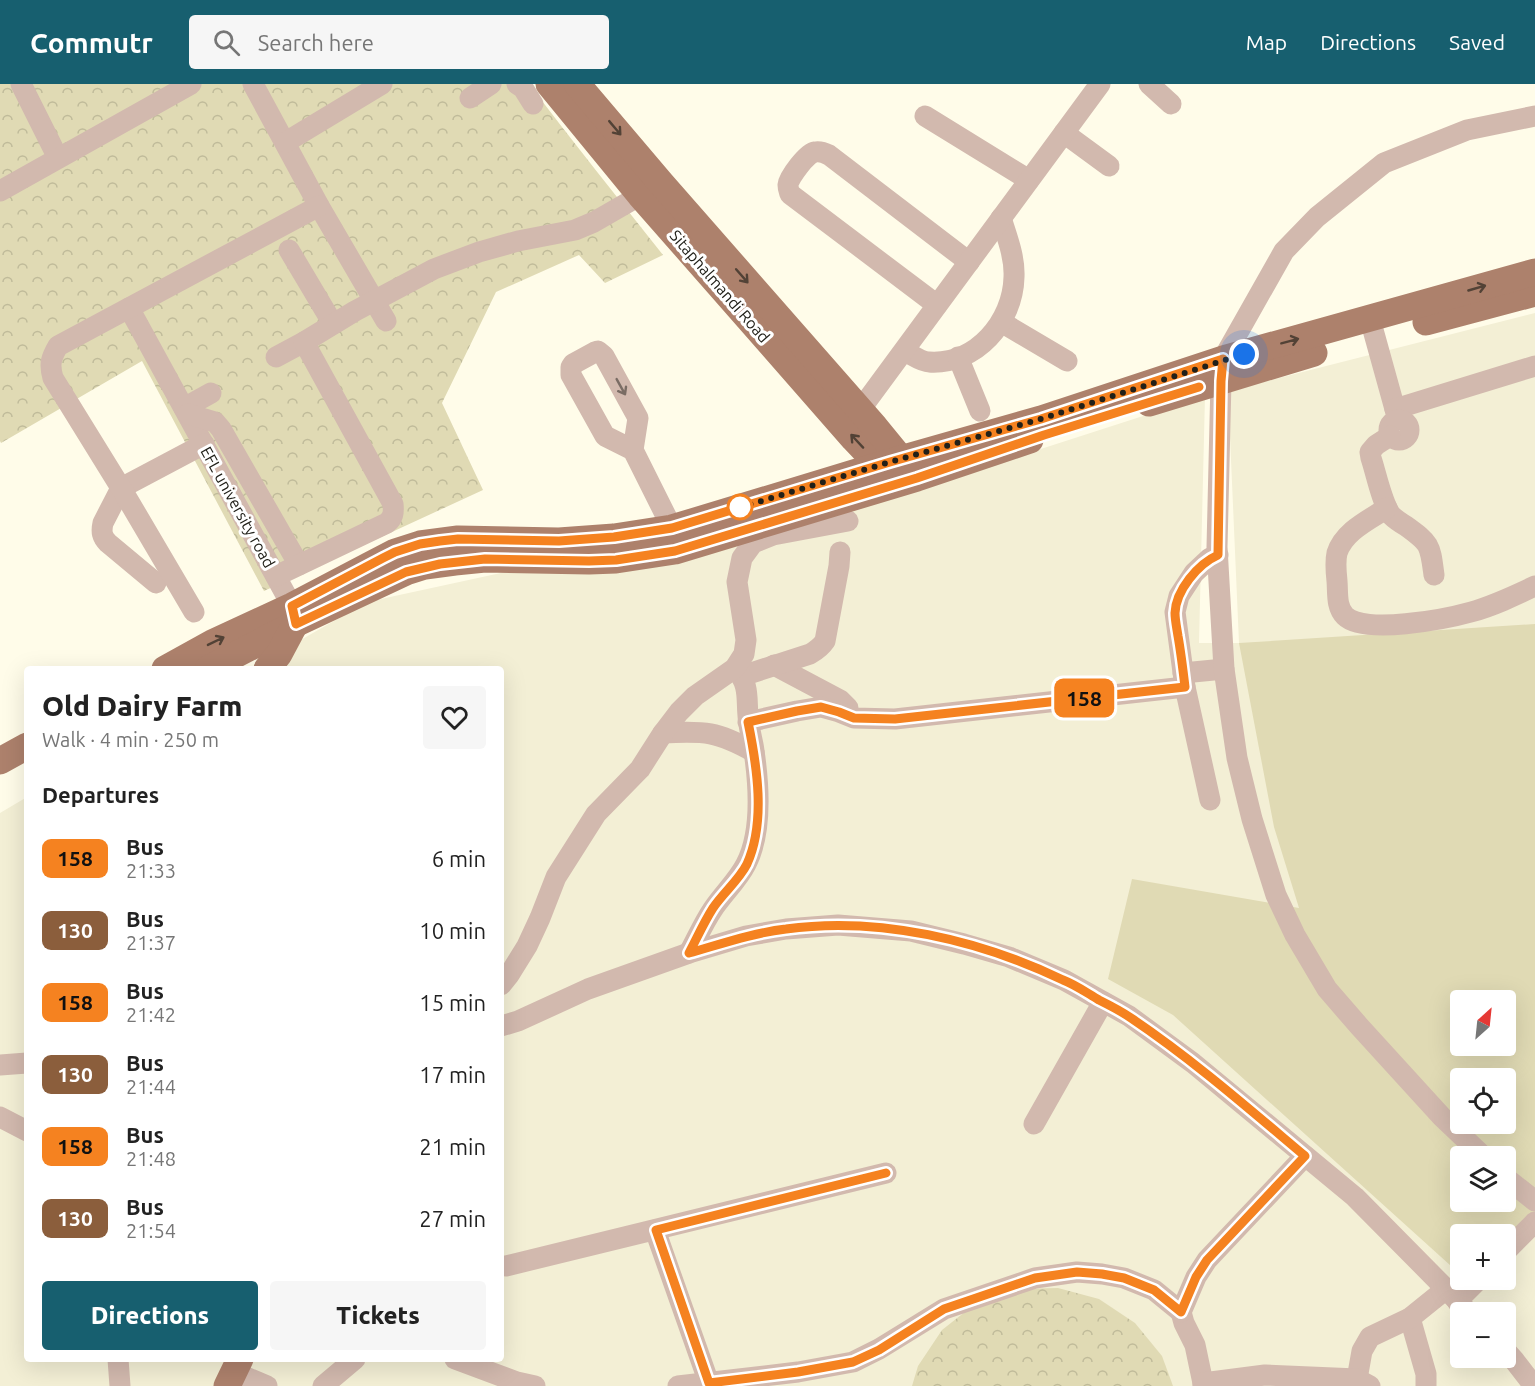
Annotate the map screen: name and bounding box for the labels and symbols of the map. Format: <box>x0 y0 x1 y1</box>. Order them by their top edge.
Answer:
one-way arrow <box>607 120 621 136</box>
street label: Sitaphalmandi Road <box>666 226 774 346</box>
one-way arrow <box>735 268 749 283</box>
one-way arrow <box>1468 282 1487 294</box>
one-way arrow <box>1280 335 1299 346</box>
your location <box>1229 339 1259 369</box>
one-way arrow <box>615 378 627 395</box>
one-way arrow <box>850 434 864 449</box>
street label: EFL university road <box>197 443 279 571</box>
unlabelled marker <box>727 494 753 520</box>
one-way arrow <box>207 635 224 647</box>
line badge: 158 <box>1050 678 1118 718</box>
north arrow <box>1450 990 1516 1056</box>

